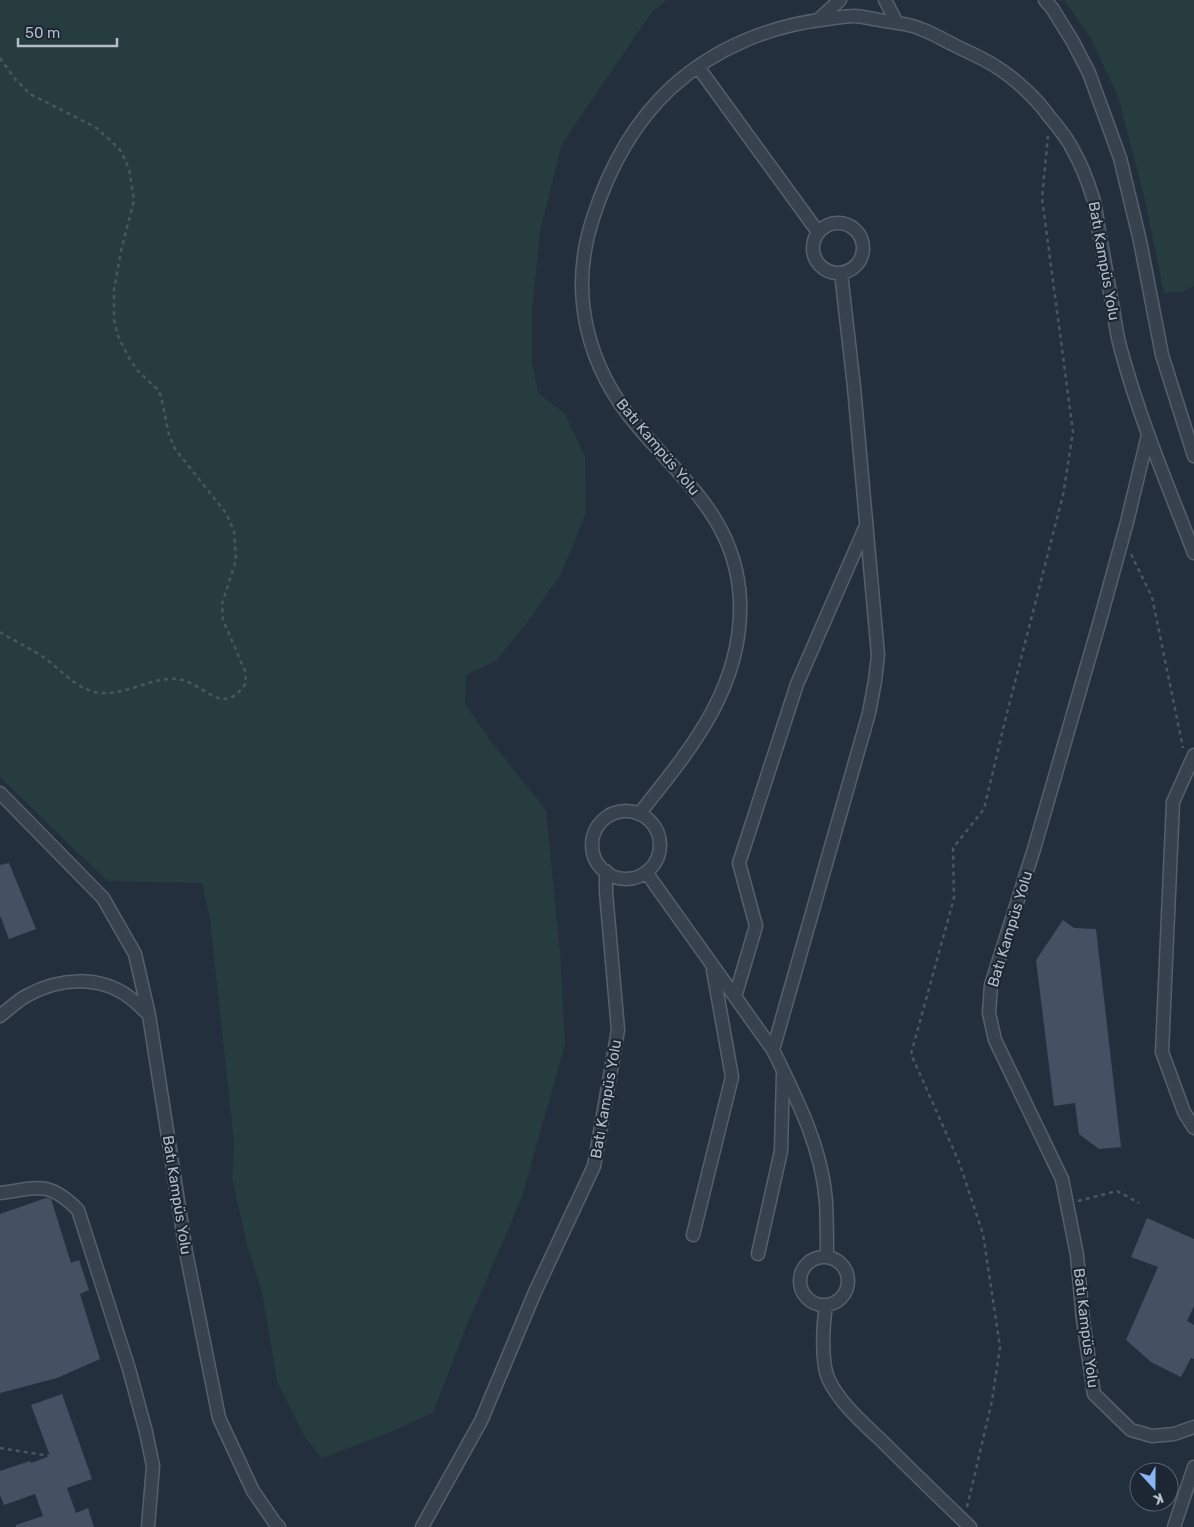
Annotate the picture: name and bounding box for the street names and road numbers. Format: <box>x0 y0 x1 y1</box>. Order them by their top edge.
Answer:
street label: Batı Kampüs Yolu <box>1085 200 1123 322</box>
street label: Batı Kampüs Yolu <box>612 395 704 499</box>
street label: Batı Kampüs Yolu <box>984 869 1036 989</box>
street label: Batı Kampüs Yolu <box>587 1038 625 1160</box>
street label: Batı Kampüs Yolu <box>159 1134 195 1256</box>
street label: Batı Kampüs Yolu <box>1070 1267 1102 1389</box>

